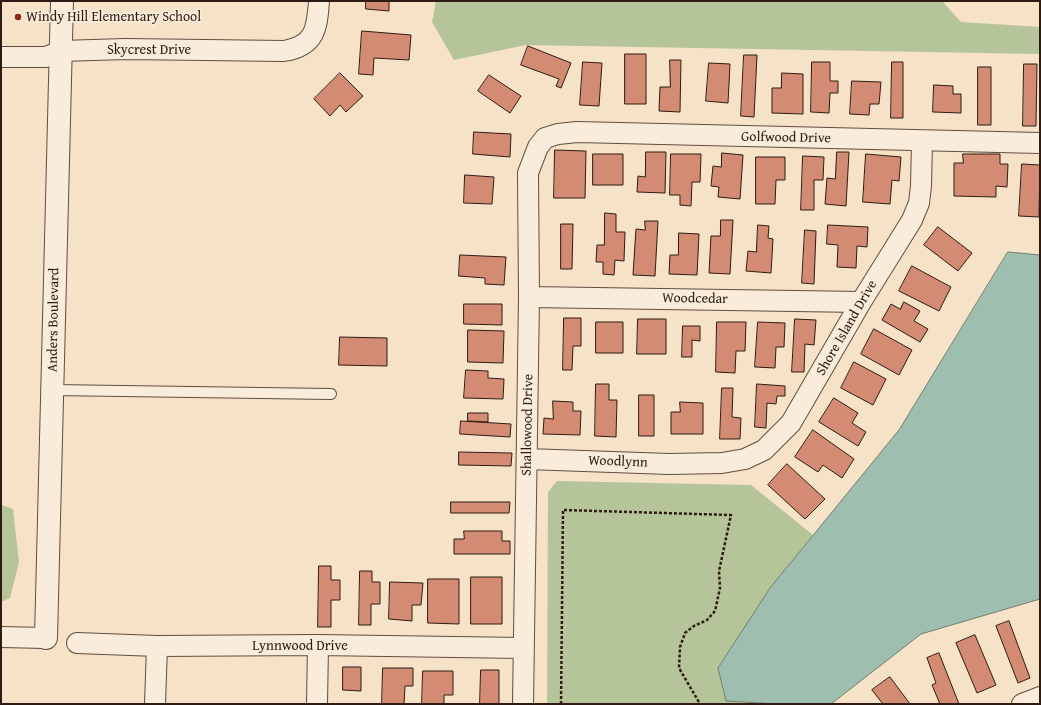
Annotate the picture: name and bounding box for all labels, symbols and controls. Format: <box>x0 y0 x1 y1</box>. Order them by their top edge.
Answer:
place label: Windy Hill Elementary School <box>26 9 201 25</box>
marker: Windy Hill Elementary School <box>13 12 23 22</box>
street label: Skycrest Drive <box>107 42 191 58</box>
street label: Golfwood Drive <box>741 129 831 147</box>
street label: Anders Boulevard <box>45 268 63 372</box>
street label: Shore Island Drive <box>813 277 881 379</box>
street label: Woodcedar <box>662 290 728 308</box>
street label: Shallowood Drive <box>519 374 537 476</box>
street label: Woodlynn <box>588 453 648 471</box>
street label: Lynnwood Drive <box>252 638 348 654</box>

